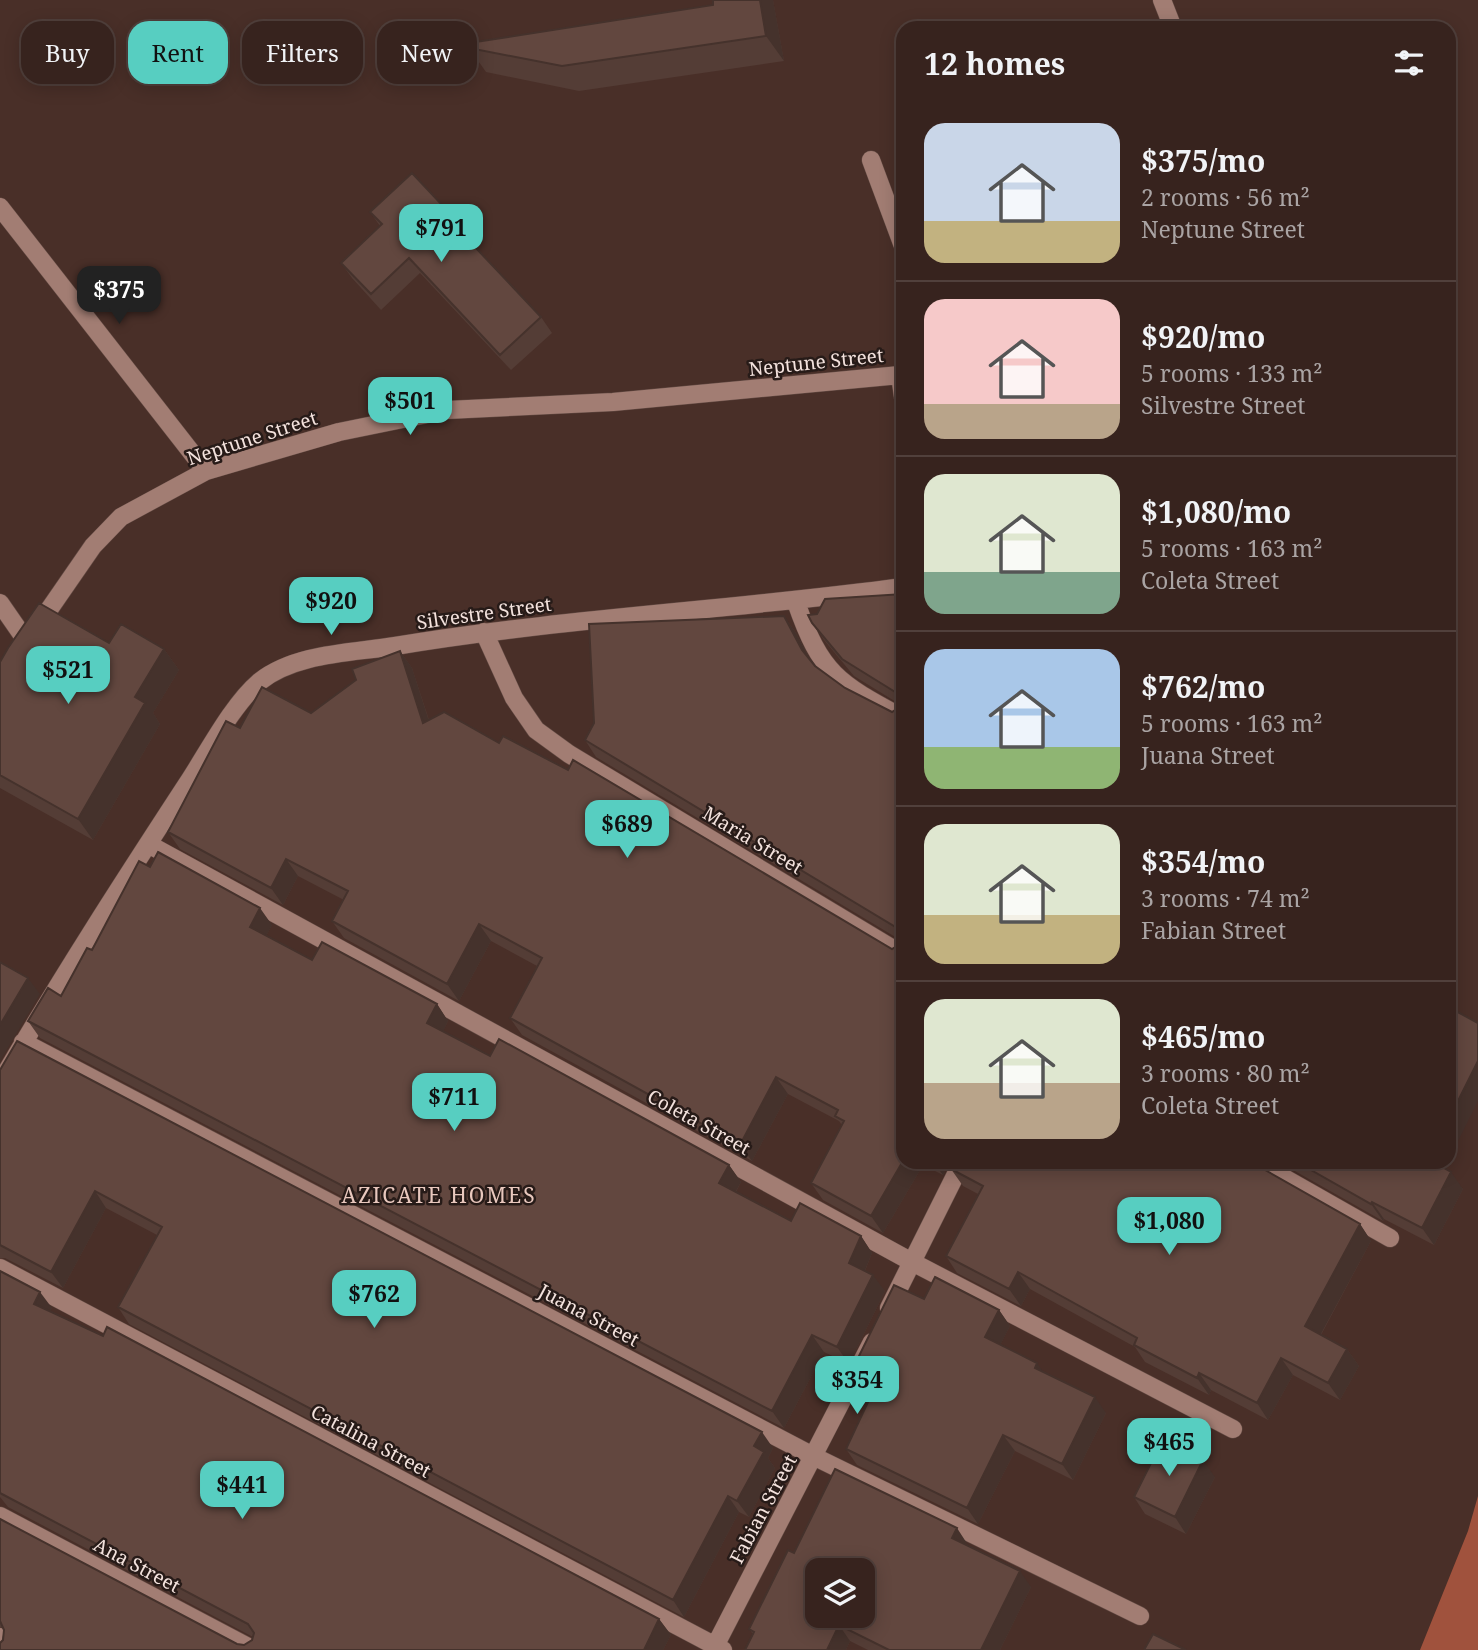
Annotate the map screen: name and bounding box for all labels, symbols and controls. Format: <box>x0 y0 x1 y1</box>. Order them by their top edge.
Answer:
chip: Buy <box>21 21 114 84</box>
chip: Rent <box>128 21 228 84</box>
chip: Filters <box>242 21 363 84</box>
chip: New <box>377 21 477 84</box>
text: 12 homes <box>924 43 1065 84</box>
icon: filters <box>1390 44 1428 82</box>
text: $375/mo <box>1141 140 1265 181</box>
icon: home <box>980 151 1064 235</box>
text: 2 rooms · 56 m² <box>1141 181 1310 213</box>
pin: $791 <box>400 204 482 264</box>
text: $791 <box>415 211 467 243</box>
text: Neptune Street <box>1141 213 1305 245</box>
pin: $375 <box>78 266 160 326</box>
text: $375 <box>93 273 145 305</box>
text: $920/mo <box>1141 316 1265 357</box>
icon: home <box>980 327 1064 411</box>
street label: Neptune Street <box>747 342 885 382</box>
text: 5 rooms · 133 m² <box>1141 357 1323 389</box>
pin: $501 <box>369 378 451 437</box>
text: $501 <box>384 384 436 416</box>
text: Silvestre Street <box>1141 389 1305 421</box>
street label: Neptune Street <box>184 405 321 471</box>
text: $1,080/mo <box>1141 491 1291 532</box>
icon: home <box>980 502 1064 586</box>
text: 5 rooms · 163 m² <box>1141 532 1323 564</box>
text: Coleta Street <box>1141 564 1279 596</box>
pin: $920 <box>290 578 372 637</box>
text: $920 <box>305 584 357 616</box>
street label: Silvestre Street <box>415 591 553 635</box>
pin: $521 <box>27 646 109 706</box>
text: $521 <box>42 653 94 685</box>
text: $762/mo <box>1141 666 1265 707</box>
icon: home <box>980 677 1064 761</box>
text: 5 rooms · 163 m² <box>1141 707 1323 739</box>
text: Juana Street <box>1141 739 1275 771</box>
pin: $689 <box>586 800 668 860</box>
street label: Maria Street <box>698 800 808 880</box>
text: $689 <box>601 807 653 839</box>
text: $354/mo <box>1141 841 1265 882</box>
icon: home <box>980 852 1064 936</box>
text: 3 rooms · 74 m² <box>1141 882 1310 914</box>
text: Fabian Street <box>1141 914 1286 946</box>
text: $465/mo <box>1141 1016 1265 1057</box>
icon: home <box>980 1027 1064 1111</box>
text: 3 rooms · 80 m² <box>1141 1057 1310 1089</box>
pin: $711 <box>413 1074 495 1133</box>
text: $711 <box>428 1080 480 1112</box>
street label: Coleta Street <box>643 1083 755 1161</box>
text: Coleta Street <box>1141 1089 1279 1121</box>
district label: AZICATE HOMES <box>341 1181 537 1209</box>
pin: $1,080 <box>1112 1198 1226 1257</box>
text: $1,080 <box>1133 1204 1205 1236</box>
pin: $762 <box>333 1270 415 1330</box>
text: $762 <box>348 1277 400 1309</box>
street label: Juana Street <box>533 1277 644 1353</box>
pin: $354 <box>816 1356 898 1416</box>
text: $354 <box>831 1363 883 1395</box>
street label: Catalina Street <box>306 1398 436 1484</box>
pin: $465 <box>1128 1418 1210 1478</box>
text: $465 <box>1143 1425 1195 1457</box>
street label: Fabian Street <box>723 1450 803 1568</box>
pin: $441 <box>201 1462 283 1521</box>
text: $441 <box>216 1468 268 1500</box>
street label: Ana Street <box>89 1531 185 1599</box>
map controls <box>805 1558 875 1628</box>
button: layers <box>805 1558 875 1628</box>

